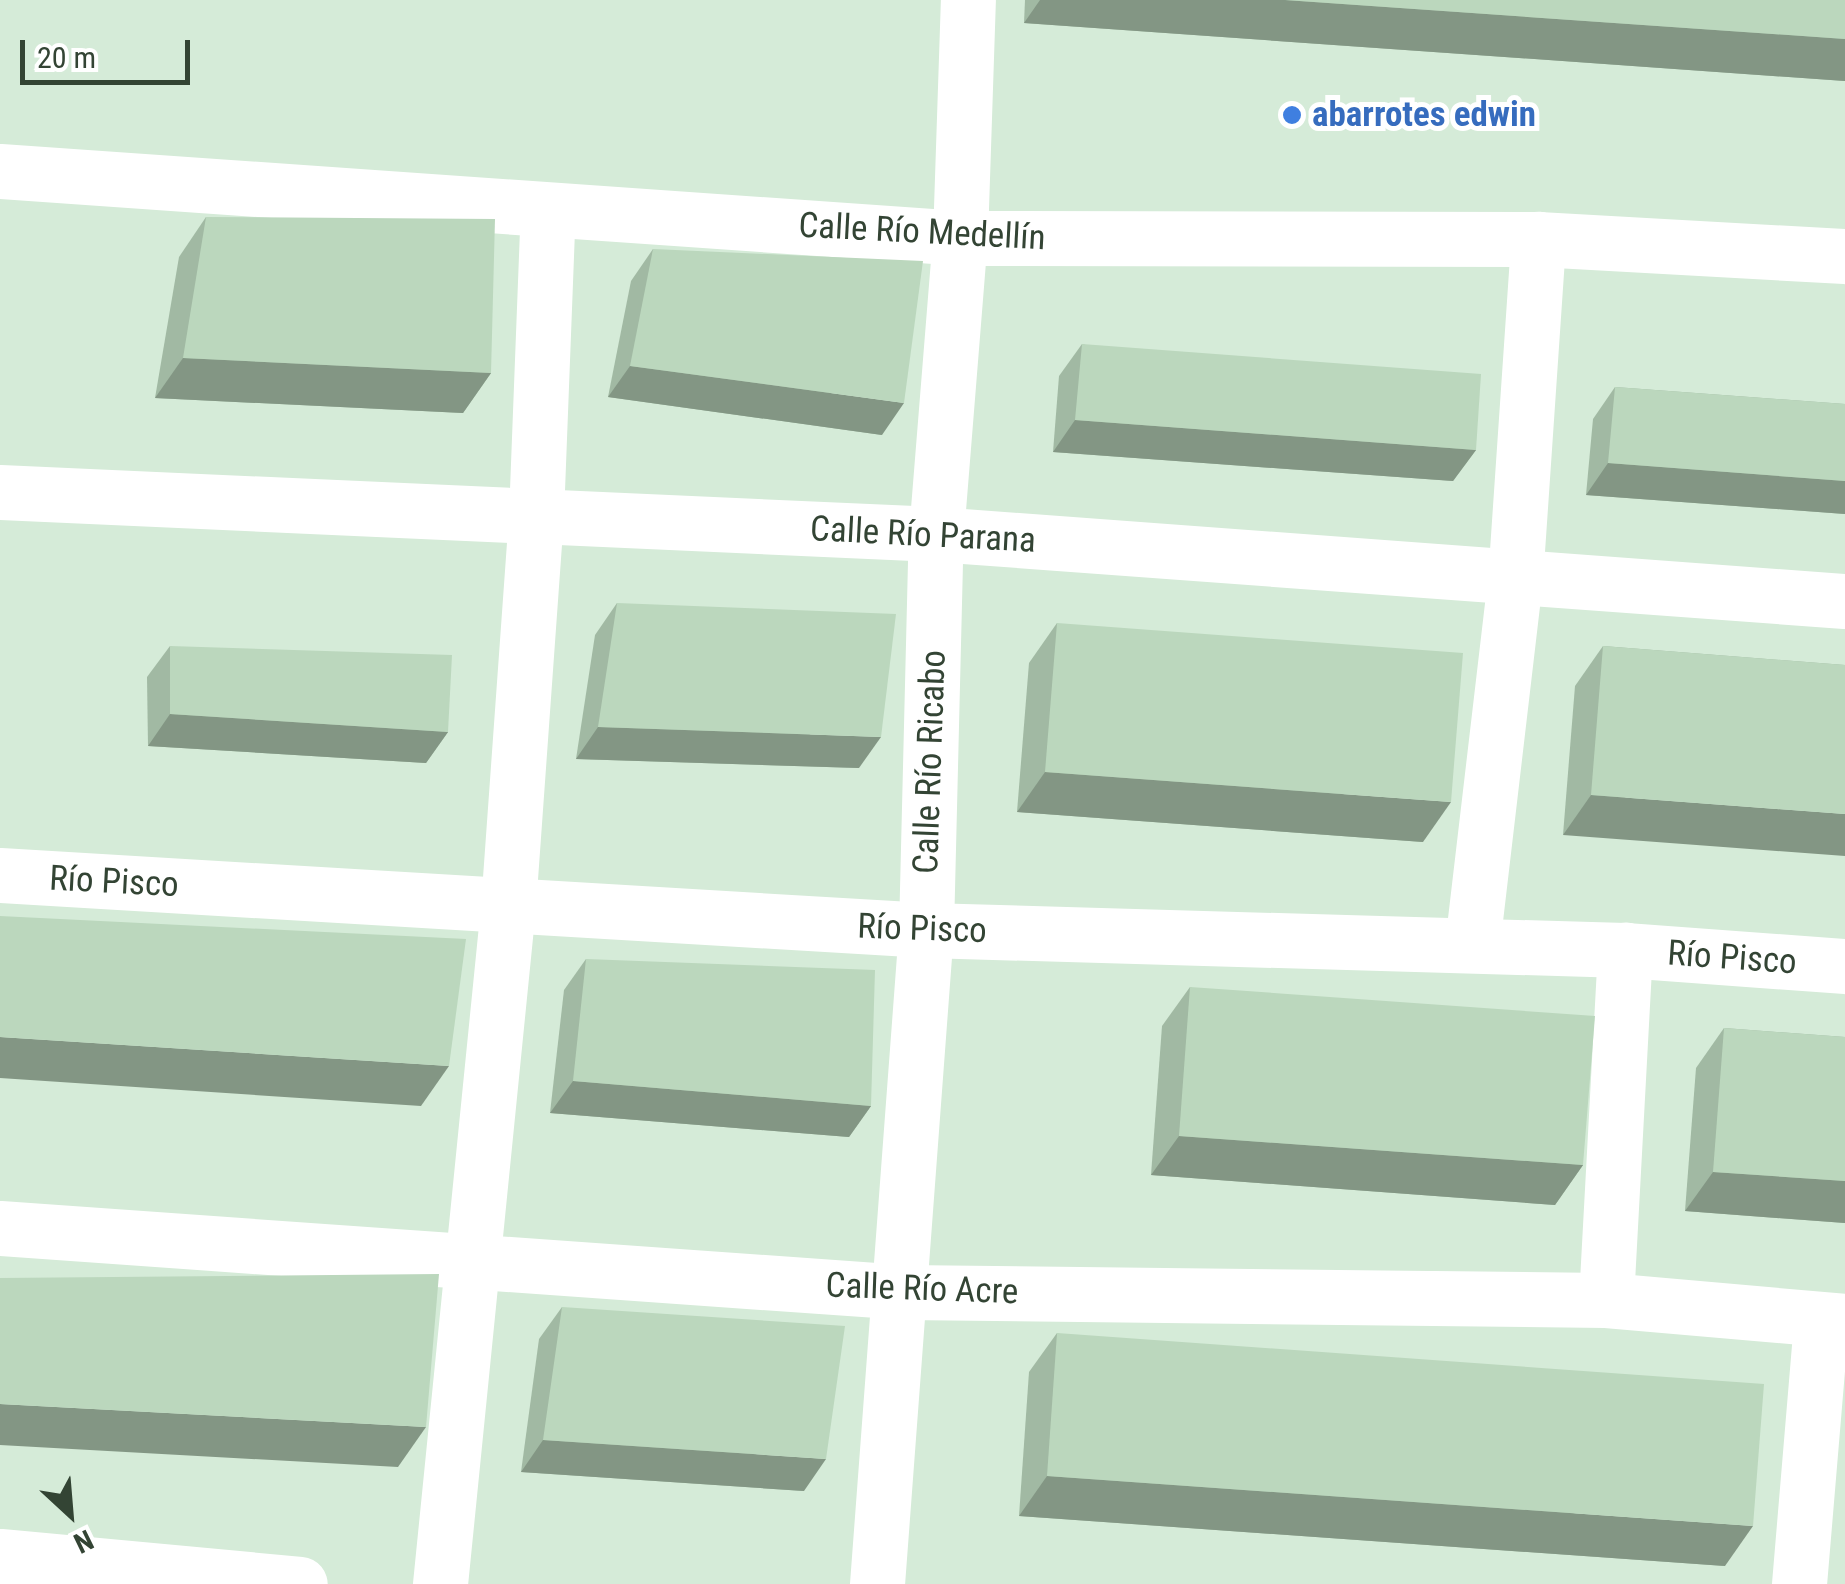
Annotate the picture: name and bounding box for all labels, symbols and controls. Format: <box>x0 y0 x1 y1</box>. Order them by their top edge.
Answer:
scale bar <box>25 20 195 82</box>
text: 20 m <box>37 40 96 75</box>
place label: abarrotes edwin <box>1312 94 1536 136</box>
marker: abarrotes edwin <box>1281 104 1303 126</box>
street label: Calle Río Medellín <box>797 205 1047 259</box>
street label: Calle Río Parana <box>809 508 1037 562</box>
street label: Calle Río Ricabo <box>905 649 955 875</box>
street label: Río Pisco <box>48 858 180 906</box>
street label: Río Pisco <box>857 906 987 952</box>
street label: Río Pisco <box>1666 933 1798 983</box>
street label: Calle Río Acre <box>825 1265 1019 1313</box>
north arrow <box>20 1464 120 1564</box>
text: N <box>68 1523 98 1560</box>

